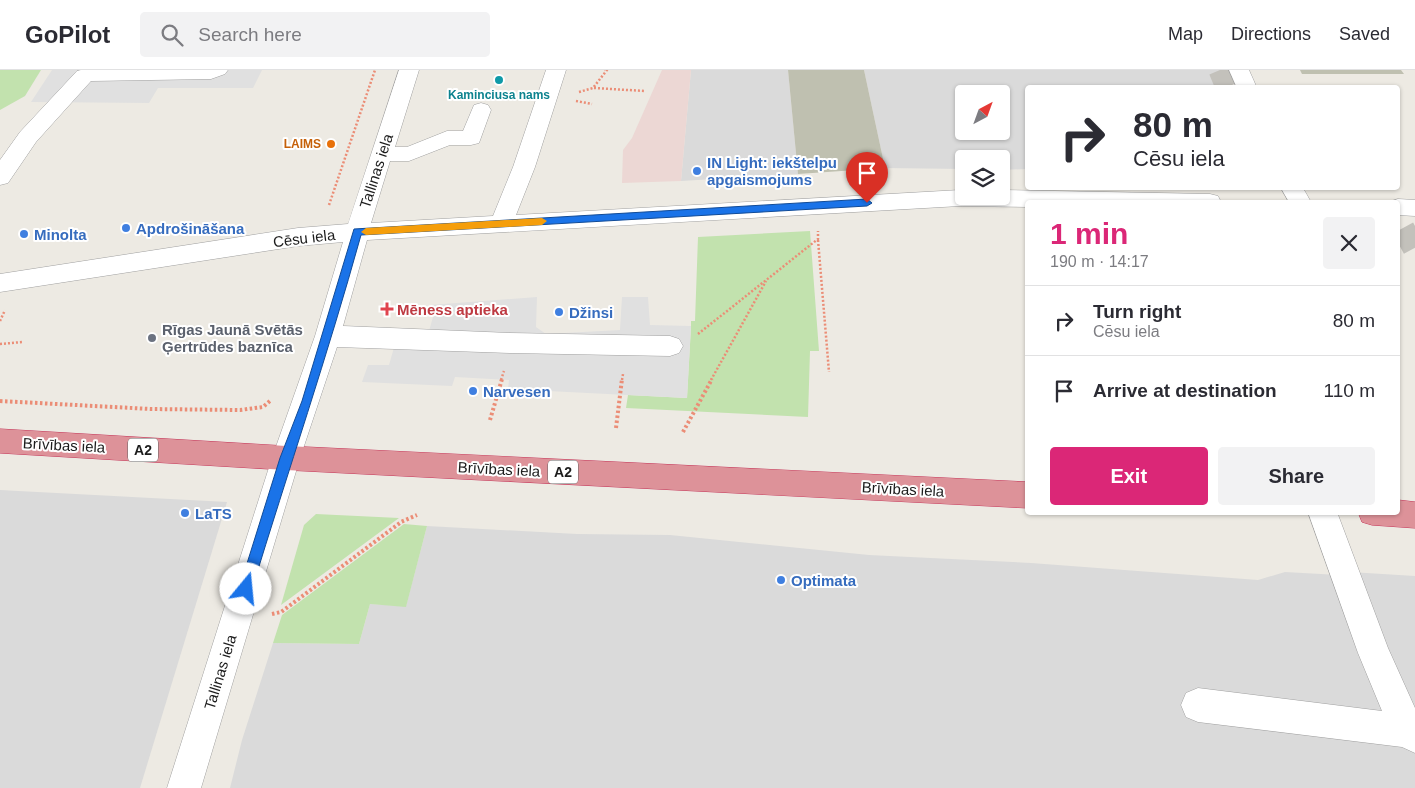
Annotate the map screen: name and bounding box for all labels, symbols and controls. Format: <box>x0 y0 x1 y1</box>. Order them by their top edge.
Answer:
search box <box>140 12 490 57</box>
text: GoPilot <box>25 21 110 48</box>
icon: search <box>158 21 186 49</box>
text: Search here <box>198 24 302 45</box>
text: Map <box>1168 24 1203 44</box>
text: Directions <box>1231 24 1311 44</box>
text: Saved <box>1339 24 1390 44</box>
marker: Kaminciusa nams <box>493 74 505 86</box>
north arrow <box>955 85 1010 140</box>
map controls <box>955 85 1010 205</box>
place label: Kaminciusa nams <box>448 88 550 102</box>
icon: right <box>1050 105 1115 170</box>
text: 80 m <box>1133 105 1213 144</box>
street label: Tallinas iela <box>356 131 396 211</box>
place label: LAIMS <box>284 137 321 151</box>
marker: LAIMS <box>325 138 337 150</box>
text: Cēsu iela <box>1133 146 1225 171</box>
button: layers <box>955 150 1010 205</box>
pin <box>846 152 888 203</box>
place label: IN Light: iekštelpu apgaismojums <box>707 154 837 188</box>
icon: arrive <box>853 159 881 187</box>
marker: IN Light: iekštelpu apgaismojums <box>691 165 703 177</box>
text: 1 min <box>1050 217 1128 250</box>
button: close <box>1323 217 1375 269</box>
place label: Apdrošināšana <box>136 220 245 237</box>
marker: Apdrošināšana <box>120 222 132 234</box>
place label: Minolta <box>34 226 87 243</box>
street label: Cēsu iela <box>272 226 337 250</box>
marker: Minolta <box>18 228 30 240</box>
text: 190 m · 14:17 <box>1050 253 1149 270</box>
place label: Mēness aptieka <box>397 301 509 318</box>
text: Turn right <box>1093 301 1181 322</box>
marker: Mēness aptieka <box>381 303 393 315</box>
place label: Džinsi <box>569 304 613 321</box>
marker: Džinsi <box>553 306 565 318</box>
icon: right <box>1050 307 1078 335</box>
text: 80 m <box>1333 310 1375 331</box>
place label: Rīgas Jaunā Svētās Ģertrūdes baznīca <box>162 321 303 355</box>
text: Cēsu iela <box>1093 323 1160 340</box>
marker: Rīgas Jaunā Svētās Ģertrūdes baznīca <box>146 332 158 344</box>
icon: arrive <box>1050 377 1078 405</box>
text: Arrive at destination <box>1093 380 1277 401</box>
text: 110 m <box>1324 380 1375 401</box>
place label: Narvesen <box>483 383 551 400</box>
marker: Narvesen <box>467 385 479 397</box>
street label: Brīvības iela <box>22 434 106 456</box>
road number: A2 <box>128 438 158 462</box>
button: Exit <box>1050 447 1208 505</box>
button: Share <box>1218 447 1375 505</box>
street label: Brīvības iela <box>457 458 541 480</box>
road number: A2 <box>548 461 578 484</box>
street label: Brīvības iela <box>861 478 945 500</box>
place label: LaTS <box>195 505 232 522</box>
marker: LaTS <box>179 507 191 519</box>
position arrow <box>219 562 271 614</box>
place label: Optimata <box>791 572 857 589</box>
marker: Optimata <box>775 574 787 586</box>
street label: Tallinas iela <box>201 632 240 712</box>

